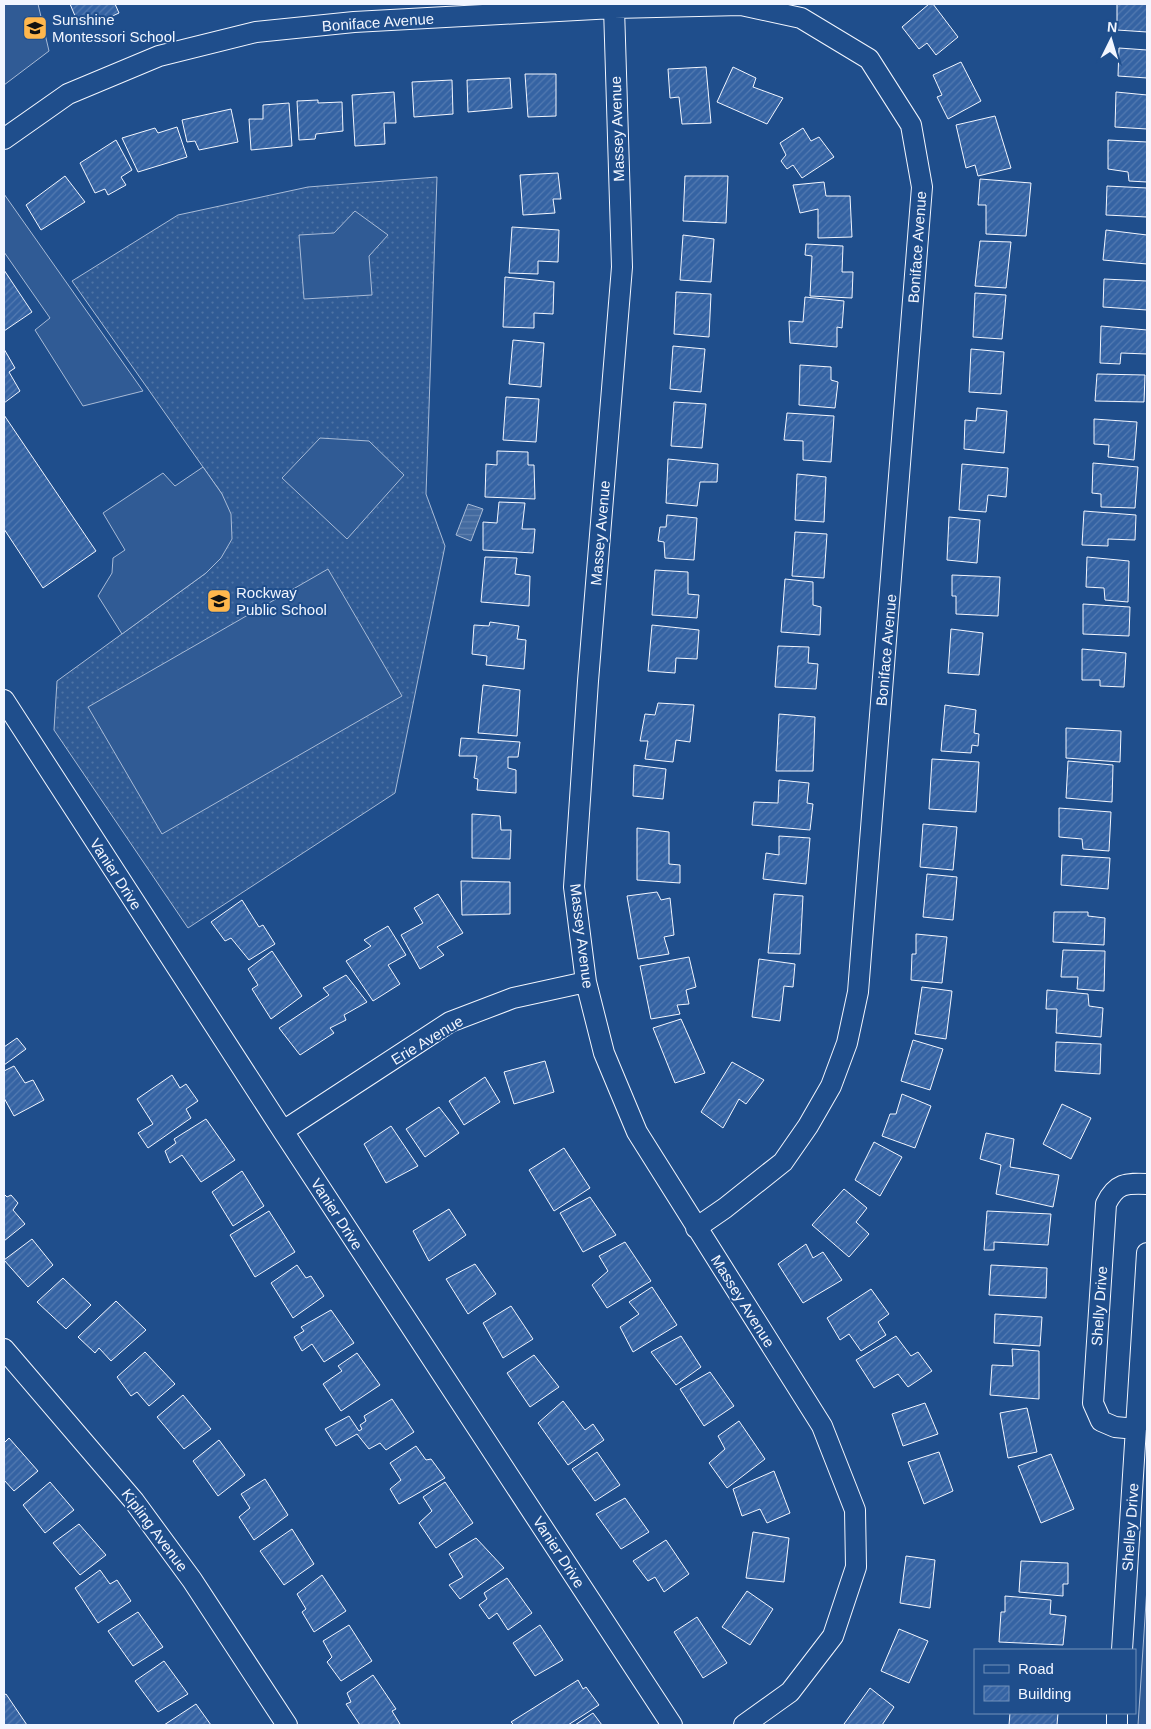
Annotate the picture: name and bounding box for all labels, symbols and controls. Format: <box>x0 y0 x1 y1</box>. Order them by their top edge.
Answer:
street label: Boniface Avenue <box>321 10 435 34</box>
place label: Sunshine Montessori School <box>52 11 175 45</box>
school or university icon: Sunshine Montessori School <box>22 15 48 41</box>
north arrow <box>1086 15 1136 65</box>
text: N <box>1106 19 1118 35</box>
street label: Massey Avenue <box>607 76 627 182</box>
street label: Boniface Avenue <box>905 190 929 304</box>
street label: Massey Avenue <box>587 480 613 586</box>
place label: Rockway Public School <box>236 584 327 618</box>
school or university icon: Rockway Public School <box>206 588 232 614</box>
street label: Boniface Avenue <box>873 593 899 707</box>
street label: Vanier Drive <box>87 835 145 913</box>
street label: Massey Avenue <box>567 883 597 989</box>
street label: Erie Avenue <box>388 1012 466 1068</box>
street label: Vanier Drive <box>308 1175 366 1253</box>
street label: Massey Avenue <box>708 1252 778 1350</box>
street label: Shelly Drive <box>1088 1265 1110 1347</box>
street label: Shelley Drive <box>1118 1482 1142 1572</box>
street label: Kipling Avenue <box>118 1485 192 1575</box>
street label: Vanier Drive <box>530 1513 588 1591</box>
legend <box>974 1649 1136 1714</box>
text: Road <box>1018 1660 1054 1677</box>
text: Building <box>1018 1685 1071 1702</box>

